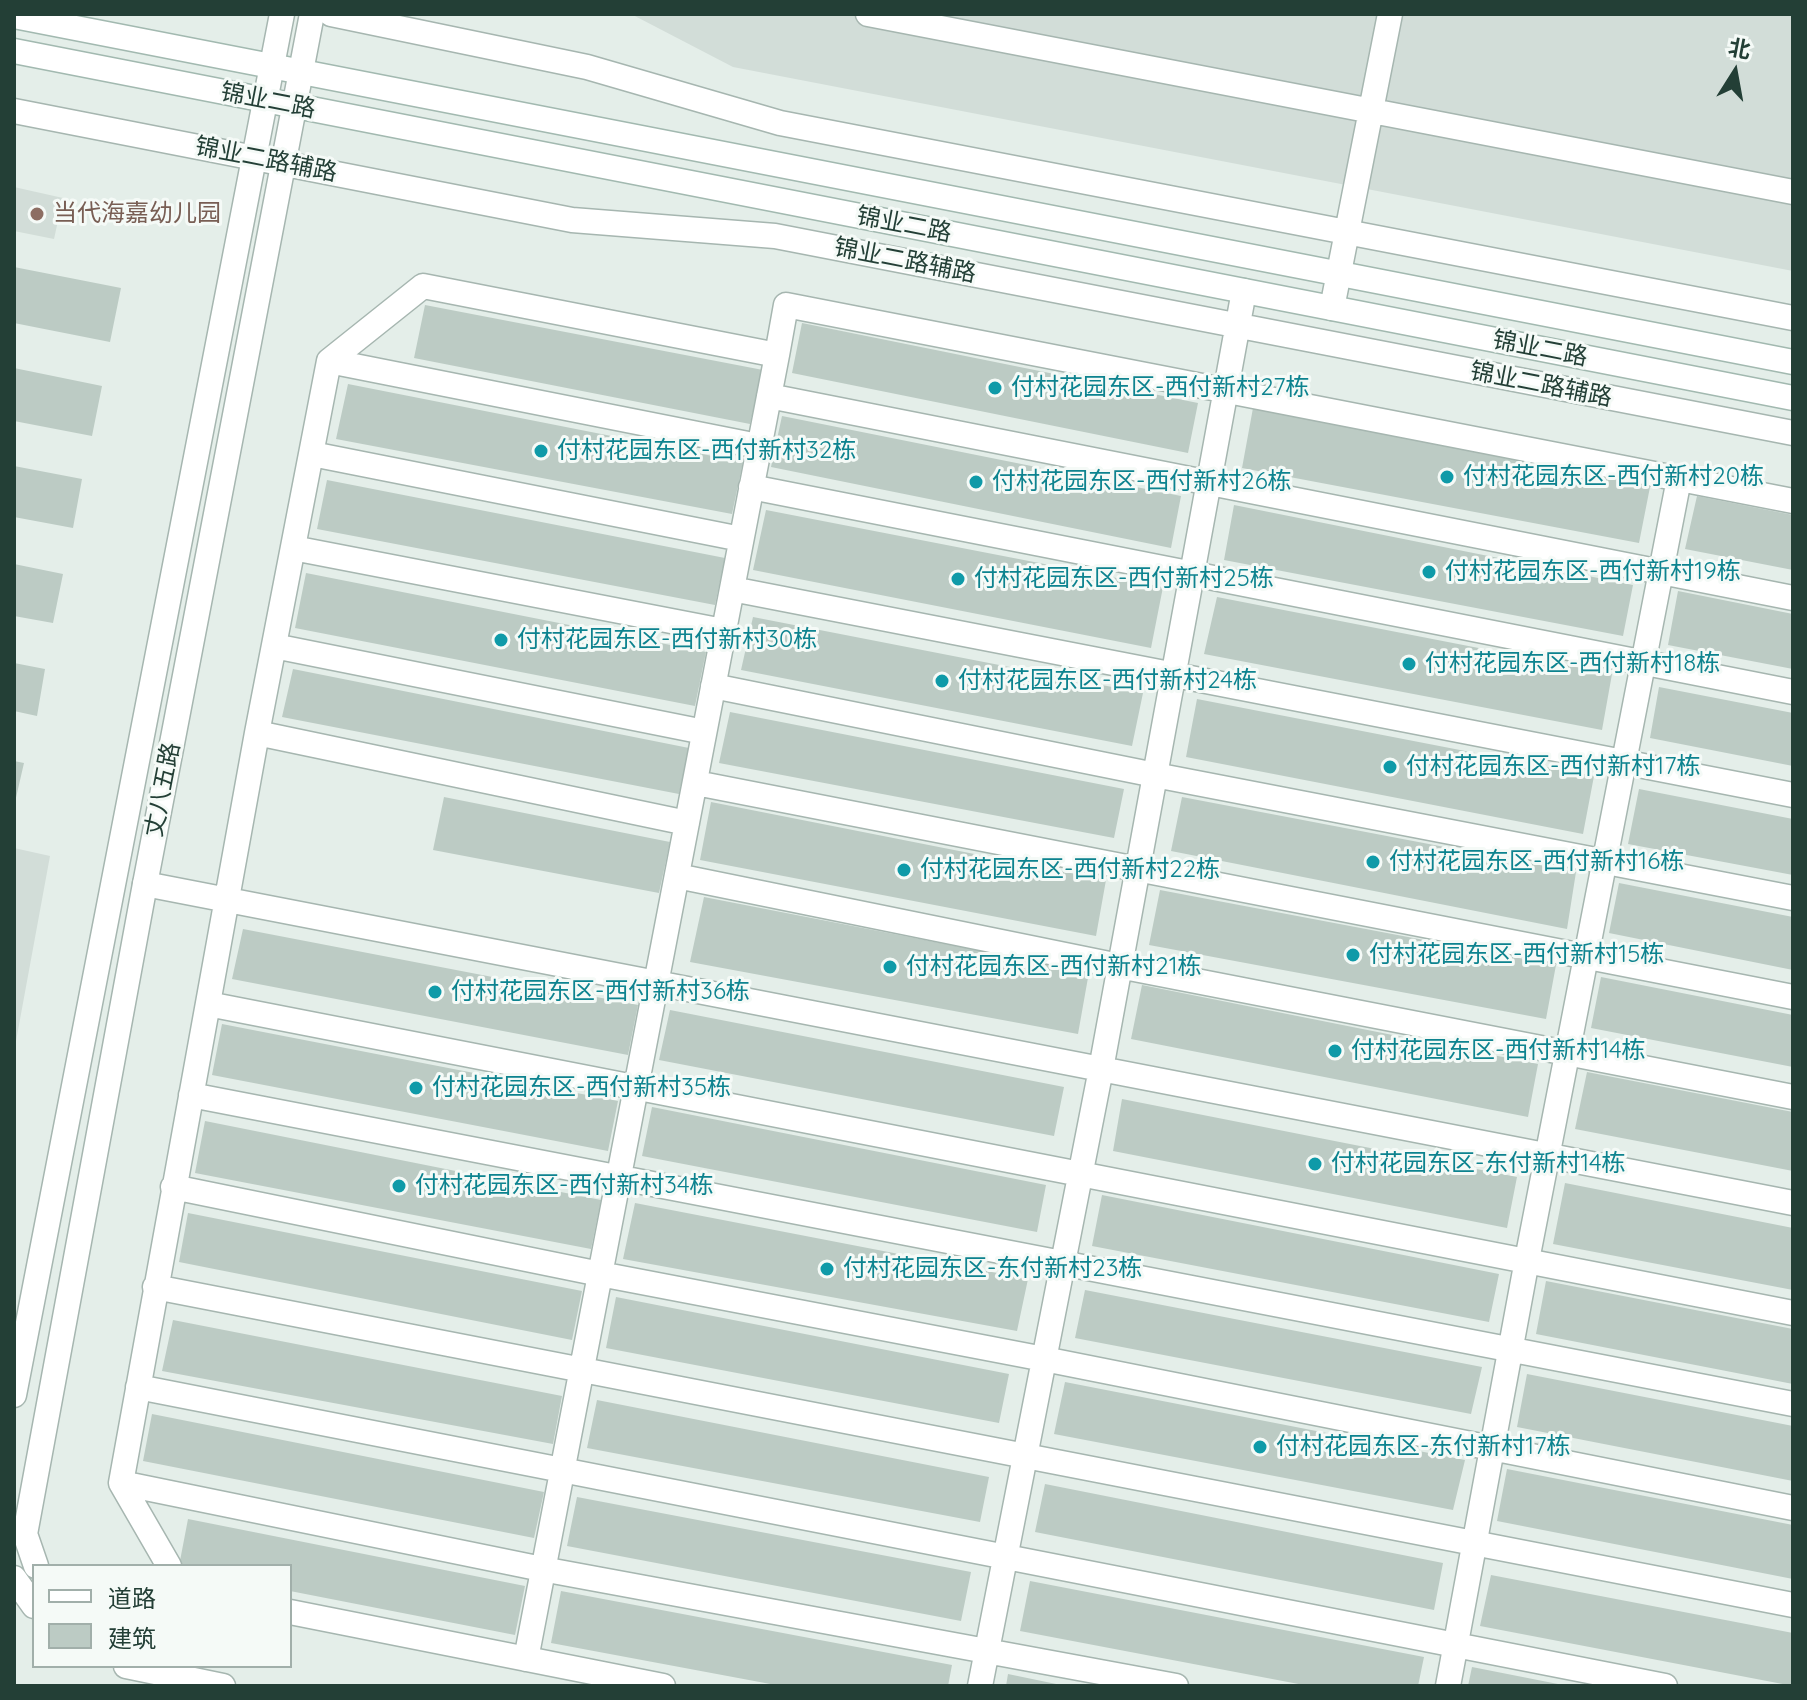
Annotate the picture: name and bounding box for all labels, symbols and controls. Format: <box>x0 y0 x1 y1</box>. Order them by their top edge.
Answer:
north arrow <box>1695 32 1775 112</box>
text: 北 <box>1726 33 1753 64</box>
street label: 锦业二路 <box>218 78 318 124</box>
street label: 锦业二路辅路 <box>193 132 339 188</box>
place label: 当代海嘉幼儿园 <box>53 200 221 228</box>
street label: 锦业二路 <box>854 202 954 248</box>
marker: 当代海嘉幼儿园 <box>28 205 46 223</box>
street label: 锦业二路辅路 <box>832 233 978 289</box>
street label: 锦业二路 <box>1490 326 1590 372</box>
street label: 锦业二路辅路 <box>1468 357 1614 413</box>
place label: 付村花园东区-西付新村27栋 <box>1011 374 1310 402</box>
marker: 付村花园东区-西付新村27栋 <box>986 379 1004 397</box>
place label: 付村花园东区-西付新村32栋 <box>557 437 856 465</box>
marker: 付村花园东区-西付新村32栋 <box>532 442 550 460</box>
place label: 付村花园东区-西付新村20栋 <box>1463 463 1764 491</box>
place label: 付村花园东区-西付新村26栋 <box>992 468 1292 496</box>
marker: 付村花园东区-西付新村20栋 <box>1438 468 1456 486</box>
marker: 付村花园东区-西付新村26栋 <box>967 473 985 491</box>
place label: 付村花园东区-西付新村19栋 <box>1445 558 1741 586</box>
marker: 付村花园东区-西付新村19栋 <box>1420 563 1438 581</box>
place label: 付村花园东区-西付新村25栋 <box>974 565 1274 593</box>
marker: 付村花园东区-西付新村25栋 <box>949 570 967 588</box>
place label: 付村花园东区-西付新村30栋 <box>517 626 817 654</box>
marker: 付村花园东区-西付新村30栋 <box>492 631 510 649</box>
place label: 付村花园东区-西付新村18栋 <box>1425 650 1720 678</box>
marker: 付村花园东区-西付新村18栋 <box>1400 655 1418 673</box>
place label: 付村花园东区-西付新村24栋 <box>958 667 1257 695</box>
marker: 付村花园东区-西付新村24栋 <box>933 672 951 690</box>
street label: 丈八五路 <box>140 740 186 840</box>
place label: 付村花园东区-西付新村17栋 <box>1406 753 1701 781</box>
marker: 付村花园东区-西付新村17栋 <box>1381 758 1399 776</box>
place label: 付村花园东区-西付新村16栋 <box>1389 848 1684 876</box>
marker: 付村花园东区-西付新村16栋 <box>1364 853 1382 871</box>
place label: 付村花园东区-西付新村22栋 <box>920 856 1220 884</box>
marker: 付村花园东区-西付新村22栋 <box>895 861 913 879</box>
place label: 付村花园东区-西付新村15栋 <box>1369 941 1664 969</box>
marker: 付村花园东区-西付新村15栋 <box>1344 946 1362 964</box>
place label: 付村花园东区-西付新村21栋 <box>906 953 1202 981</box>
marker: 付村花园东区-西付新村21栋 <box>881 958 899 976</box>
place label: 付村花园东区-西付新村36栋 <box>451 978 750 1006</box>
marker: 付村花园东区-西付新村36栋 <box>426 983 444 1001</box>
place label: 付村花园东区-西付新村14栋 <box>1351 1037 1646 1065</box>
marker: 付村花园东区-西付新村14栋 <box>1326 1042 1344 1060</box>
place label: 付村花园东区-西付新村35栋 <box>432 1074 731 1102</box>
marker: 付村花园东区-西付新村35栋 <box>407 1079 425 1097</box>
place label: 付村花园东区-东付新村14栋 <box>1331 1150 1626 1178</box>
marker: 付村花园东区-东付新村14栋 <box>1306 1155 1324 1173</box>
place label: 付村花园东区-西付新村34栋 <box>415 1172 714 1200</box>
marker: 付村花园东区-西付新村34栋 <box>390 1177 408 1195</box>
place label: 付村花园东区-东付新村23栋 <box>843 1255 1142 1283</box>
marker: 付村花园东区-东付新村23栋 <box>818 1260 836 1278</box>
place label: 付村花园东区-东付新村17栋 <box>1276 1433 1571 1461</box>
marker: 付村花园东区-东付新村17栋 <box>1251 1438 1269 1456</box>
legend <box>32 1564 292 1668</box>
text: 道路 <box>108 1583 156 1613</box>
text: 建筑 <box>108 1623 156 1653</box>

